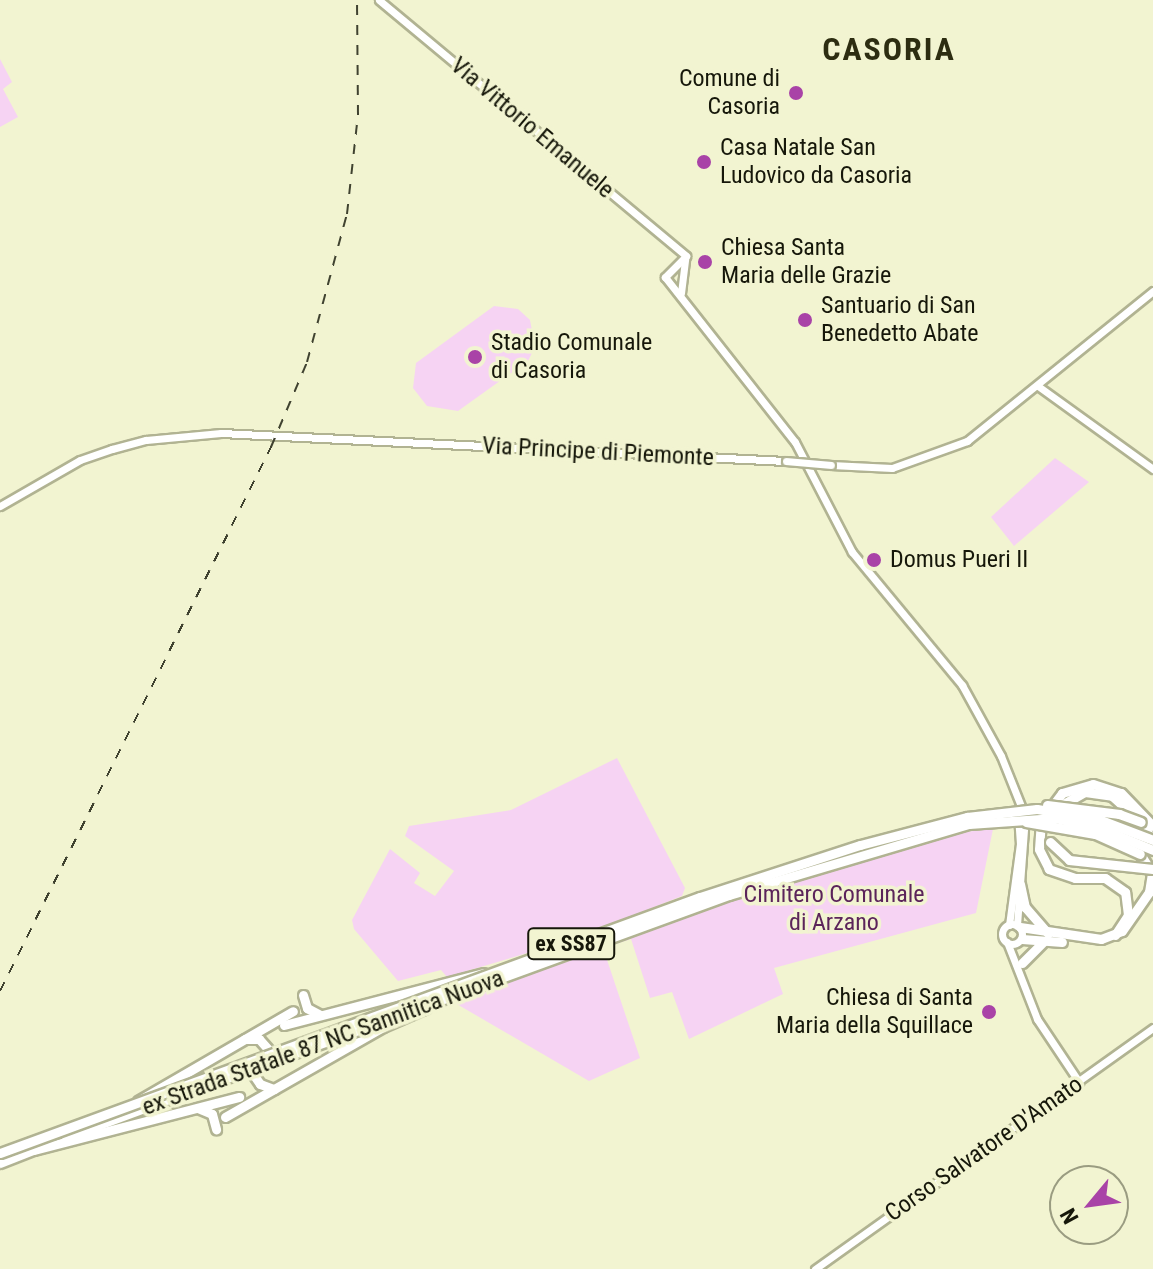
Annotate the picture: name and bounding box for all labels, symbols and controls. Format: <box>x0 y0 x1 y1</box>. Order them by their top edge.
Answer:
district label: CASORIA <box>822 30 956 68</box>
street label: Via Vittorio Emanuele <box>445 51 619 205</box>
place label: Comune di Casoria <box>679 65 780 121</box>
marker: Comune di Casoria <box>787 84 805 102</box>
place label: Casa Natale San Ludovico da Casoria <box>720 134 912 190</box>
marker: Casa Natale San Ludovico da Casoria <box>695 153 713 171</box>
place label: Chiesa Santa Maria delle Grazie <box>721 234 891 290</box>
marker: Chiesa Santa Maria delle Grazie <box>696 253 714 271</box>
place label: Santuario di San Benedetto Abate <box>821 292 978 348</box>
marker: Santuario di San Benedetto Abate <box>796 311 814 329</box>
place label: Stadio Comunale di Casoria <box>491 329 652 385</box>
marker: Stadio Comunale di Casoria <box>466 348 484 366</box>
street label: Via Principe di Piemonte <box>481 432 715 472</box>
place label: Domus Pueri II <box>890 546 1028 574</box>
marker: Domus Pueri II <box>865 551 883 569</box>
park label: Cimitero Comunale di Arzano <box>744 881 924 937</box>
road number: ex SS87 <box>527 926 615 962</box>
street label: ex Strada Statale 87 NC Sannitica Nuova <box>138 964 508 1122</box>
place label: Chiesa di Santa Maria della Squillace <box>776 984 973 1040</box>
marker: Chiesa di Santa Maria della Squillace <box>980 1003 998 1021</box>
street label: Corso Salvatore D'Amato <box>880 1070 1088 1228</box>
north arrow <box>1049 1165 1129 1245</box>
text: N <box>1055 1204 1084 1228</box>

